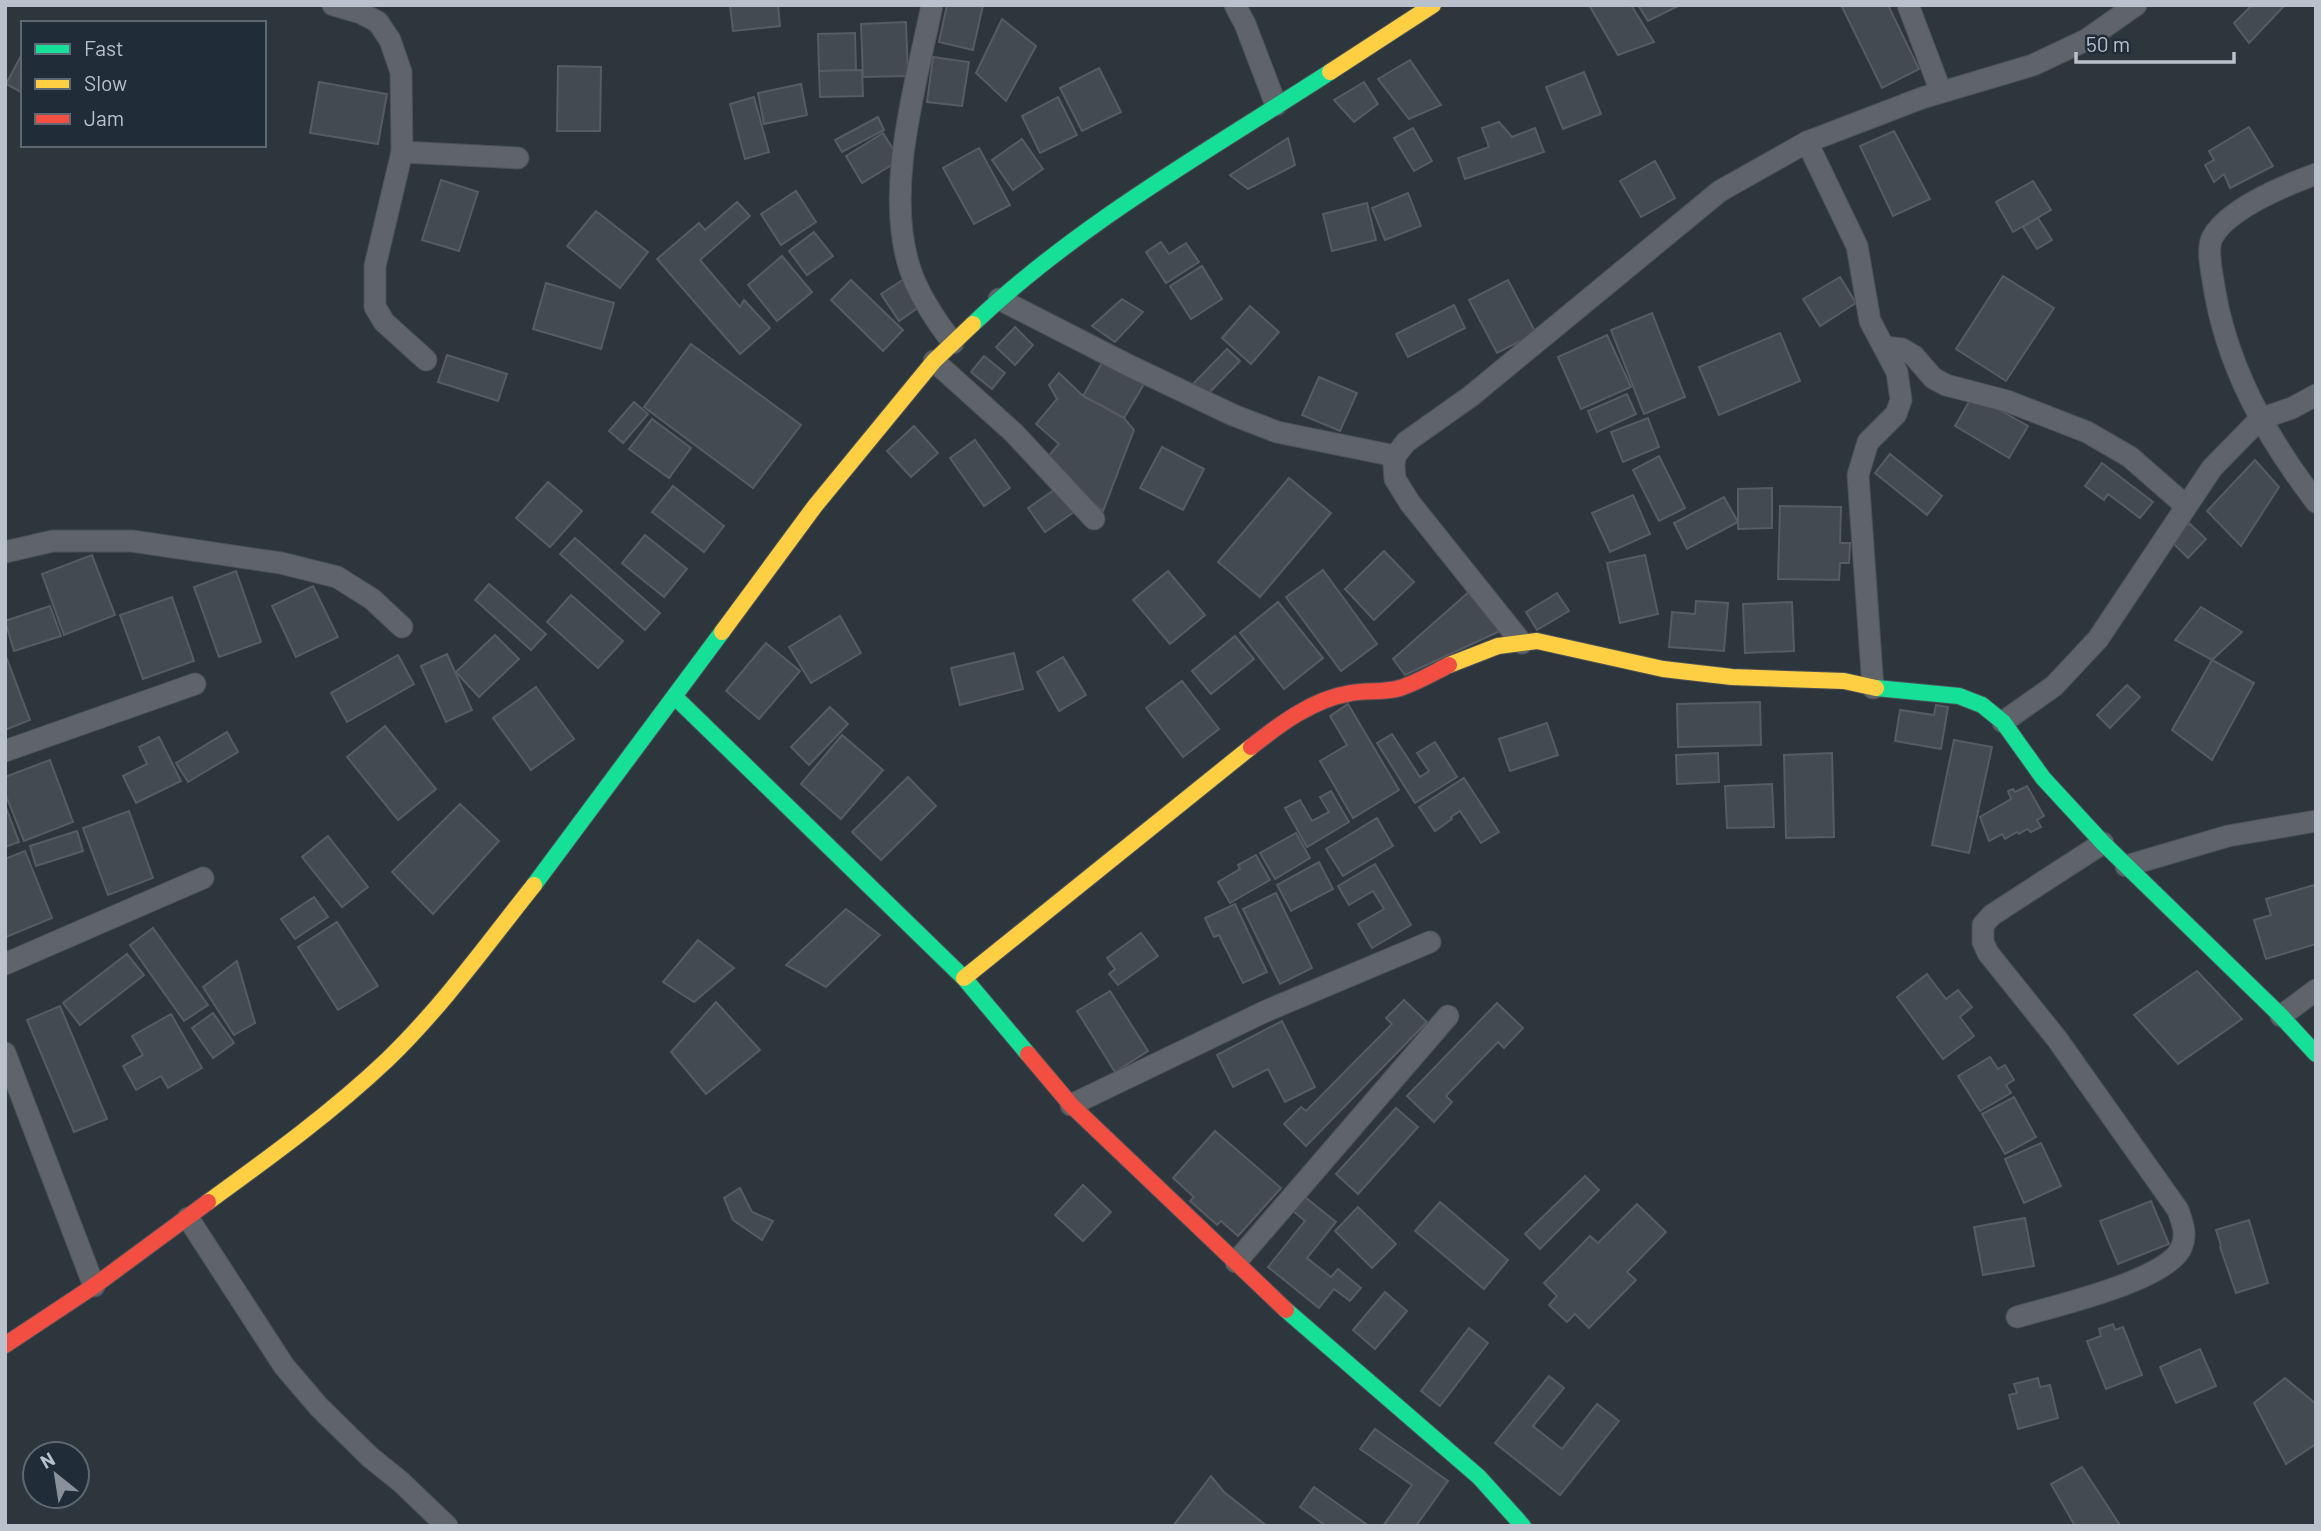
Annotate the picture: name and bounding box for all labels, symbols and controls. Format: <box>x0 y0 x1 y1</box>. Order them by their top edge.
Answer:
legend <box>21 21 266 147</box>
scale bar <box>2076 21 2234 65</box>
text: 50 m <box>2086 31 2130 56</box>
text: Fast <box>84 35 124 60</box>
text: Slow <box>84 70 127 95</box>
text: Jam <box>84 105 124 130</box>
north arrow <box>21 1440 91 1510</box>
text: N <box>36 1447 58 1473</box>

